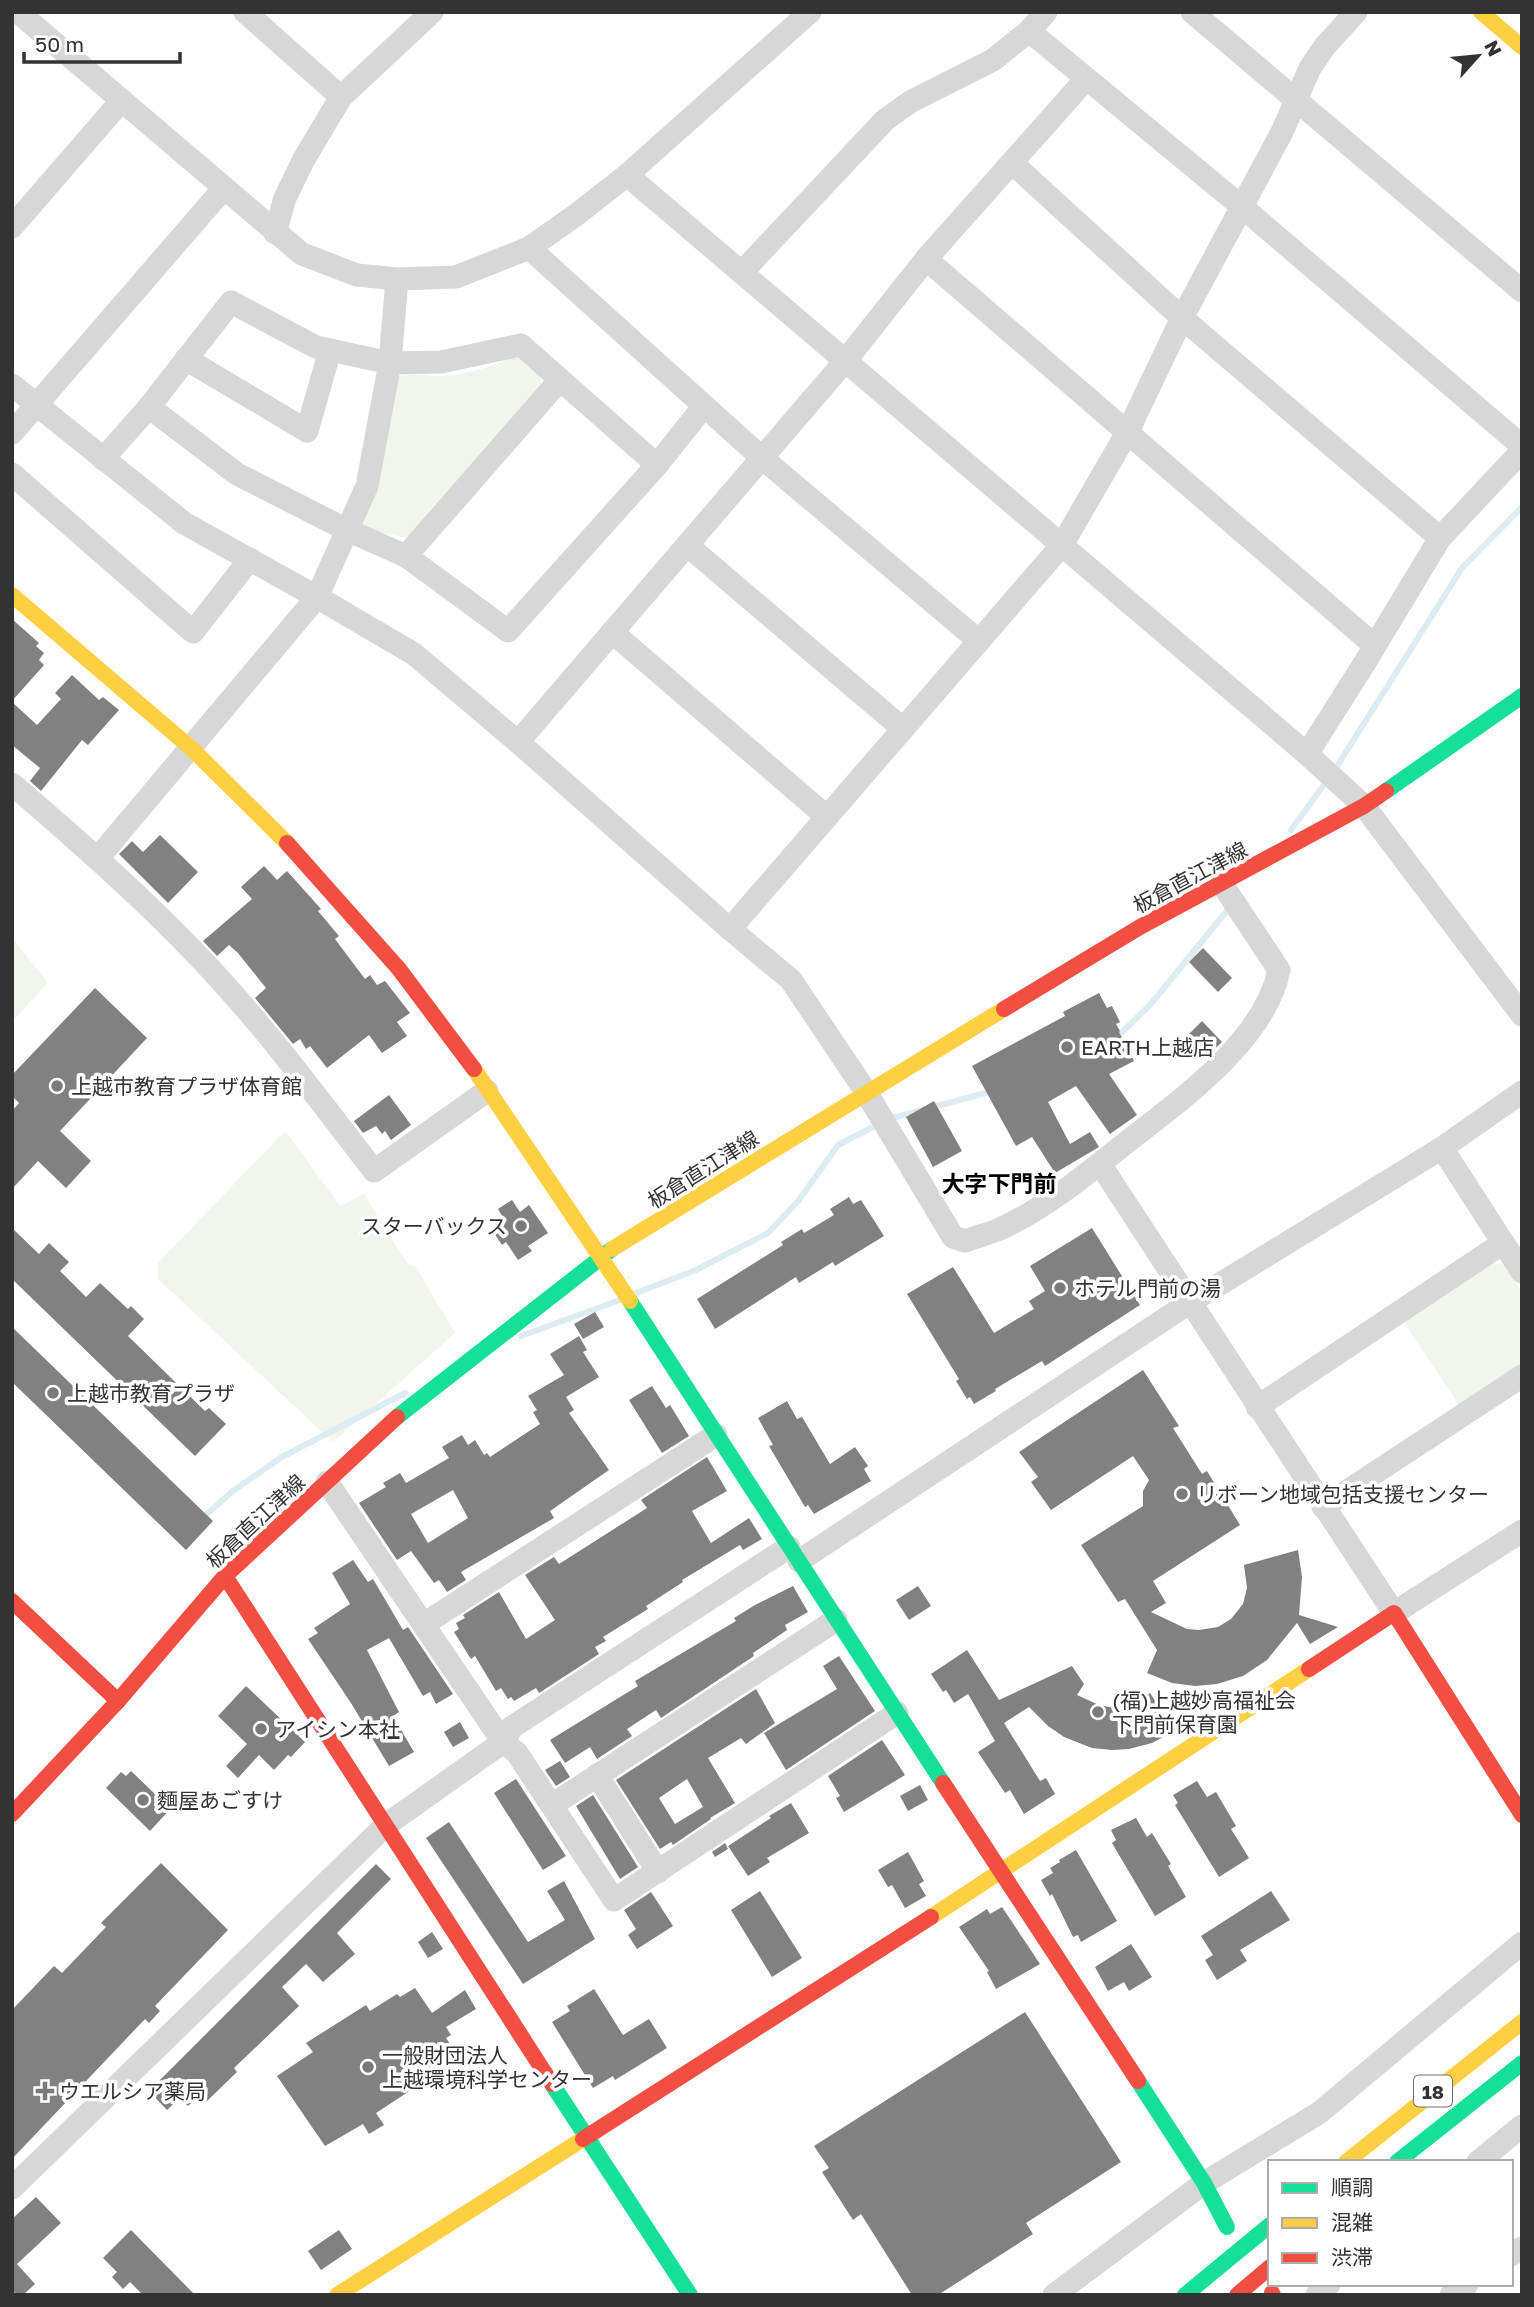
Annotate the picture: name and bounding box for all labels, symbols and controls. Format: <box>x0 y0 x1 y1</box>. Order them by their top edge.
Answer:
scale bar <box>24 21 180 65</box>
north arrow <box>1443 21 1513 91</box>
text: 50 m <box>35 31 84 57</box>
text: N <box>1480 36 1507 60</box>
street label: 板倉直江津線 <box>1128 836 1252 918</box>
place label: EARTH上越店 <box>1081 1034 1214 1060</box>
marker: EARTH上越店 <box>1059 1039 1075 1055</box>
place label: 上越市教育プラザ体育館 <box>71 1073 302 1099</box>
marker: 上越市教育プラザ体育館 <box>49 1078 65 1094</box>
street label: 板倉直江津線 <box>643 1125 763 1213</box>
district label: 大字下門前 <box>942 1169 1057 1197</box>
place label: スターバックス <box>361 1213 507 1239</box>
marker: スターバックス <box>513 1218 529 1234</box>
place label: ホテル門前の湯 <box>1074 1275 1221 1301</box>
marker: ホテル門前の湯 <box>1052 1280 1068 1296</box>
place label: 上越市教育プラザ <box>67 1380 235 1406</box>
marker: 上越市教育プラザ <box>45 1385 61 1401</box>
street label: 板倉直江津線 <box>200 1469 310 1573</box>
place label: リボーン地域包括支援センター <box>1196 1481 1489 1507</box>
marker: リボーン地域包括支援センター <box>1174 1486 1190 1502</box>
place label: (福)上越妙高福祉会 下門前保育園 <box>1112 1687 1296 1737</box>
marker: (福)上越妙高福祉会 下門前保育園 <box>1090 1704 1106 1720</box>
place label: アイシン本社 <box>275 1716 400 1742</box>
marker: アイシン本社 <box>253 1721 269 1737</box>
place label: 麵屋あごすけ <box>157 1787 283 1813</box>
marker: 麵屋あごすけ <box>135 1792 151 1808</box>
place label: 一般財団法人 上越環境科学センター <box>382 2042 592 2092</box>
marker: 一般財団法人 上越環境科学センター <box>360 2059 376 2075</box>
road number: 18 <box>1414 2076 1452 2106</box>
place label: ウエルシア薬局 <box>59 2078 206 2104</box>
marker: ウエルシア薬局 <box>37 2083 53 2099</box>
legend <box>1268 2160 1513 2286</box>
text: 順調 <box>1331 2174 1373 2200</box>
text: 混雑 <box>1331 2209 1373 2235</box>
text: 渋滞 <box>1331 2244 1373 2270</box>

